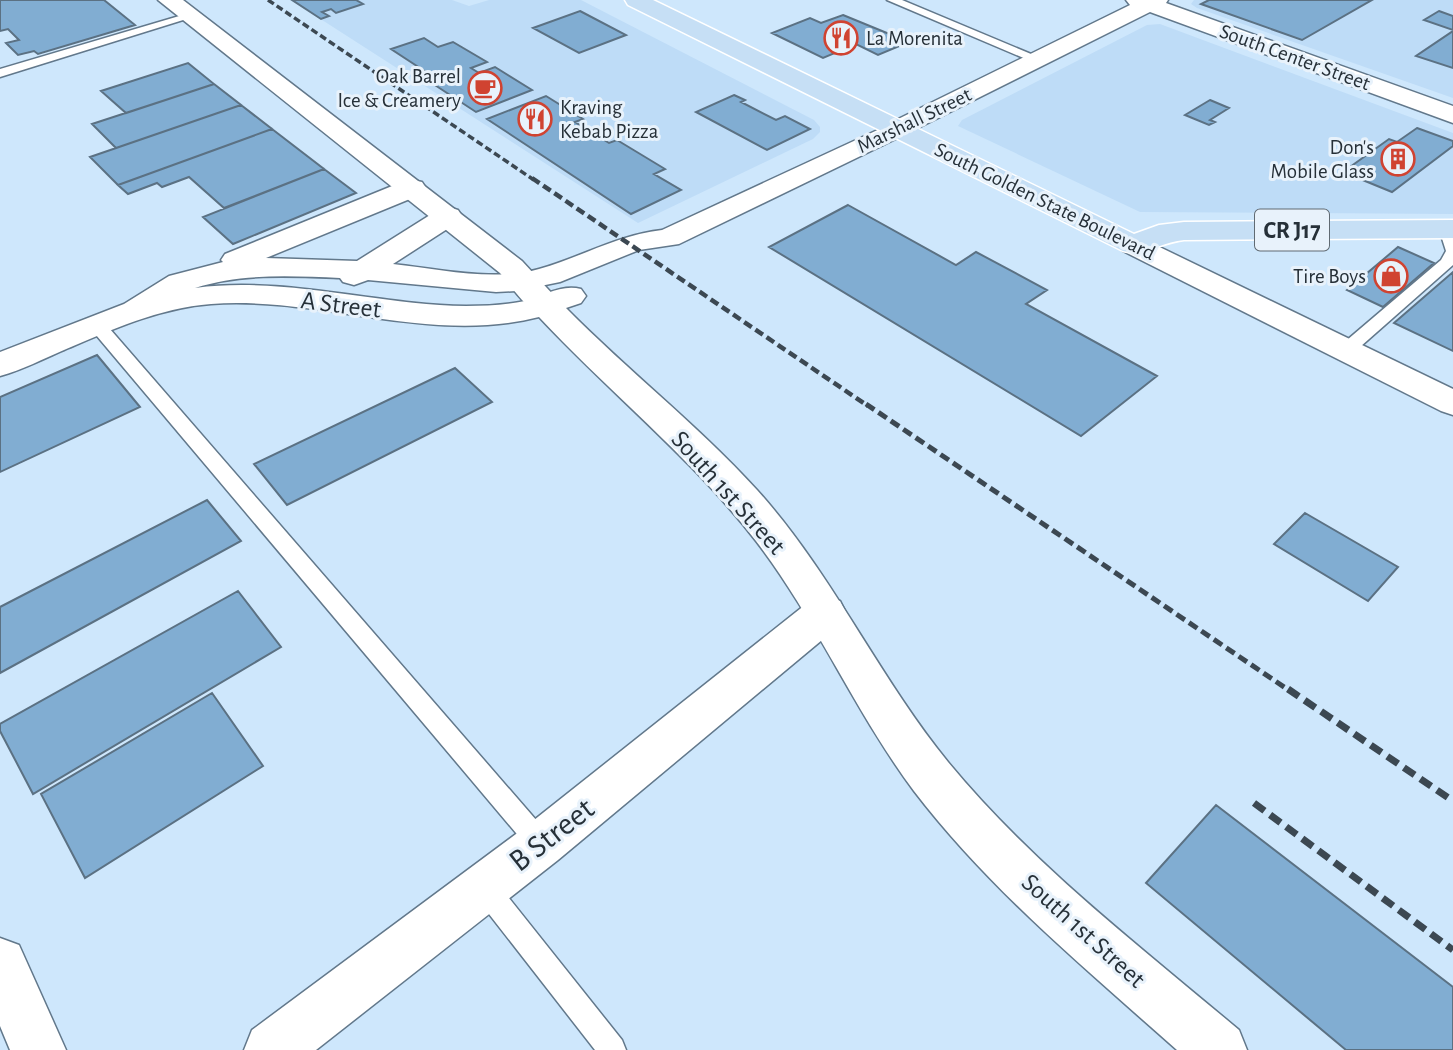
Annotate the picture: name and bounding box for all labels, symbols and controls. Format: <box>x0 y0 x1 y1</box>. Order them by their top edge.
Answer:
restaurant icon: La Morenita <box>822 19 860 57</box>
street label: South Center Street <box>1217 21 1373 95</box>
place label: La Morenita <box>866 28 963 49</box>
place label: Oak Barrel Ice & Creamery <box>338 66 461 111</box>
cafe icon: Oak Barrel Ice & Creamery <box>466 69 504 107</box>
street label: Marshall Street <box>854 84 975 157</box>
place label: Kraving Kebab Pizza <box>560 97 659 142</box>
restaurant icon: Kraving Kebab Pizza <box>516 100 554 138</box>
place label: Don's Mobile Glass <box>1271 137 1374 182</box>
street label: South Golden State Boulevard <box>931 139 1159 264</box>
building icon: Don's Mobile Glass <box>1379 140 1417 178</box>
road number: CR J17 <box>1255 210 1329 250</box>
shop icon: Tire Boys <box>1372 257 1410 295</box>
place label: Tire Boys <box>1293 266 1366 287</box>
street label: A Street <box>299 287 382 323</box>
street label: South 1st Street <box>666 426 790 559</box>
street label: B Street <box>503 792 600 878</box>
street label: South 1st Street <box>1017 869 1150 993</box>

